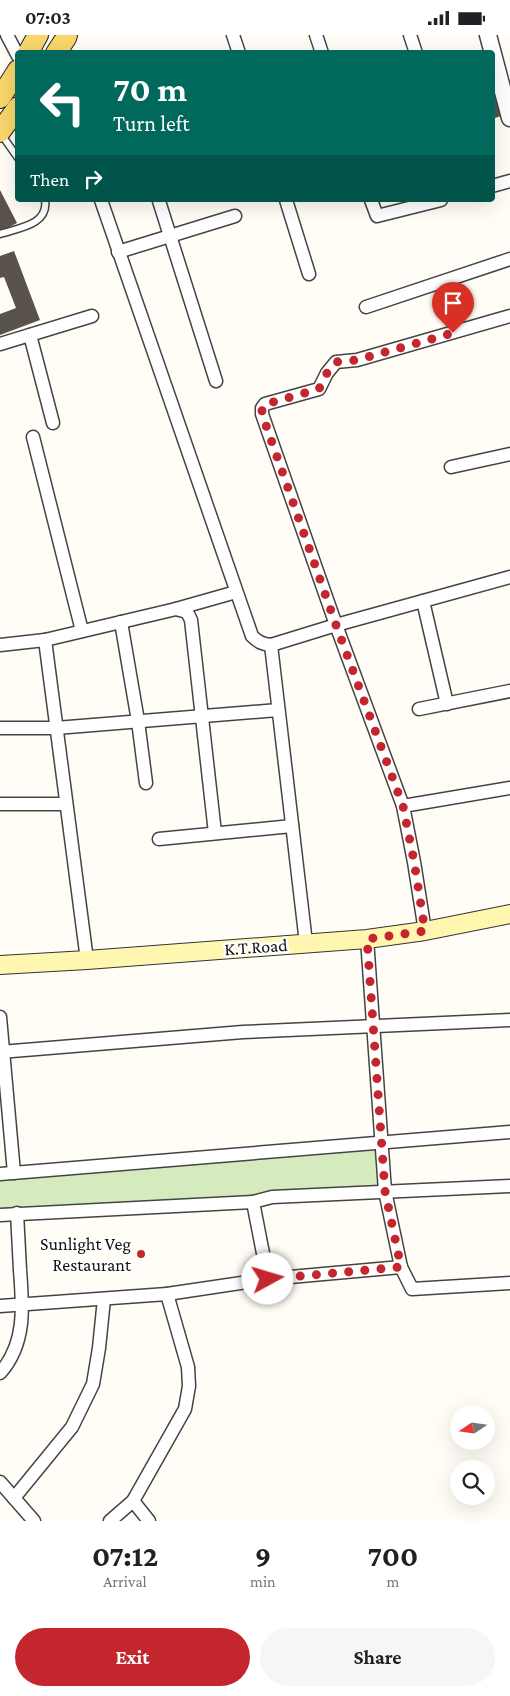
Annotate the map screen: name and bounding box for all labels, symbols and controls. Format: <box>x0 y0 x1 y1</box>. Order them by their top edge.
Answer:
text: 07:03 <box>25 7 71 28</box>
icon: left <box>30 70 95 135</box>
text: 70 m <box>113 70 187 109</box>
text: Turn left <box>113 111 190 136</box>
icon: right <box>79 165 107 193</box>
text: Then <box>30 169 69 190</box>
pin <box>432 282 474 333</box>
icon: arrive <box>439 289 467 317</box>
street label: K.T.Road <box>224 935 289 959</box>
place label: Sunlight Veg Restaurant <box>40 1234 132 1275</box>
marker: Sunlight Veg Restaurant <box>135 1248 147 1260</box>
position arrow <box>241 1252 293 1304</box>
north arrow <box>450 1405 495 1450</box>
map controls <box>450 1405 495 1505</box>
button: search <box>450 1460 495 1505</box>
text: 07:12 <box>92 1539 158 1572</box>
text: 9 <box>255 1539 271 1572</box>
text: 700 <box>368 1539 418 1572</box>
text: Arrival <box>103 1573 147 1590</box>
text: min <box>250 1573 276 1590</box>
text: m <box>386 1573 399 1590</box>
button: Exit <box>15 1628 250 1686</box>
button: Share <box>260 1628 495 1686</box>

